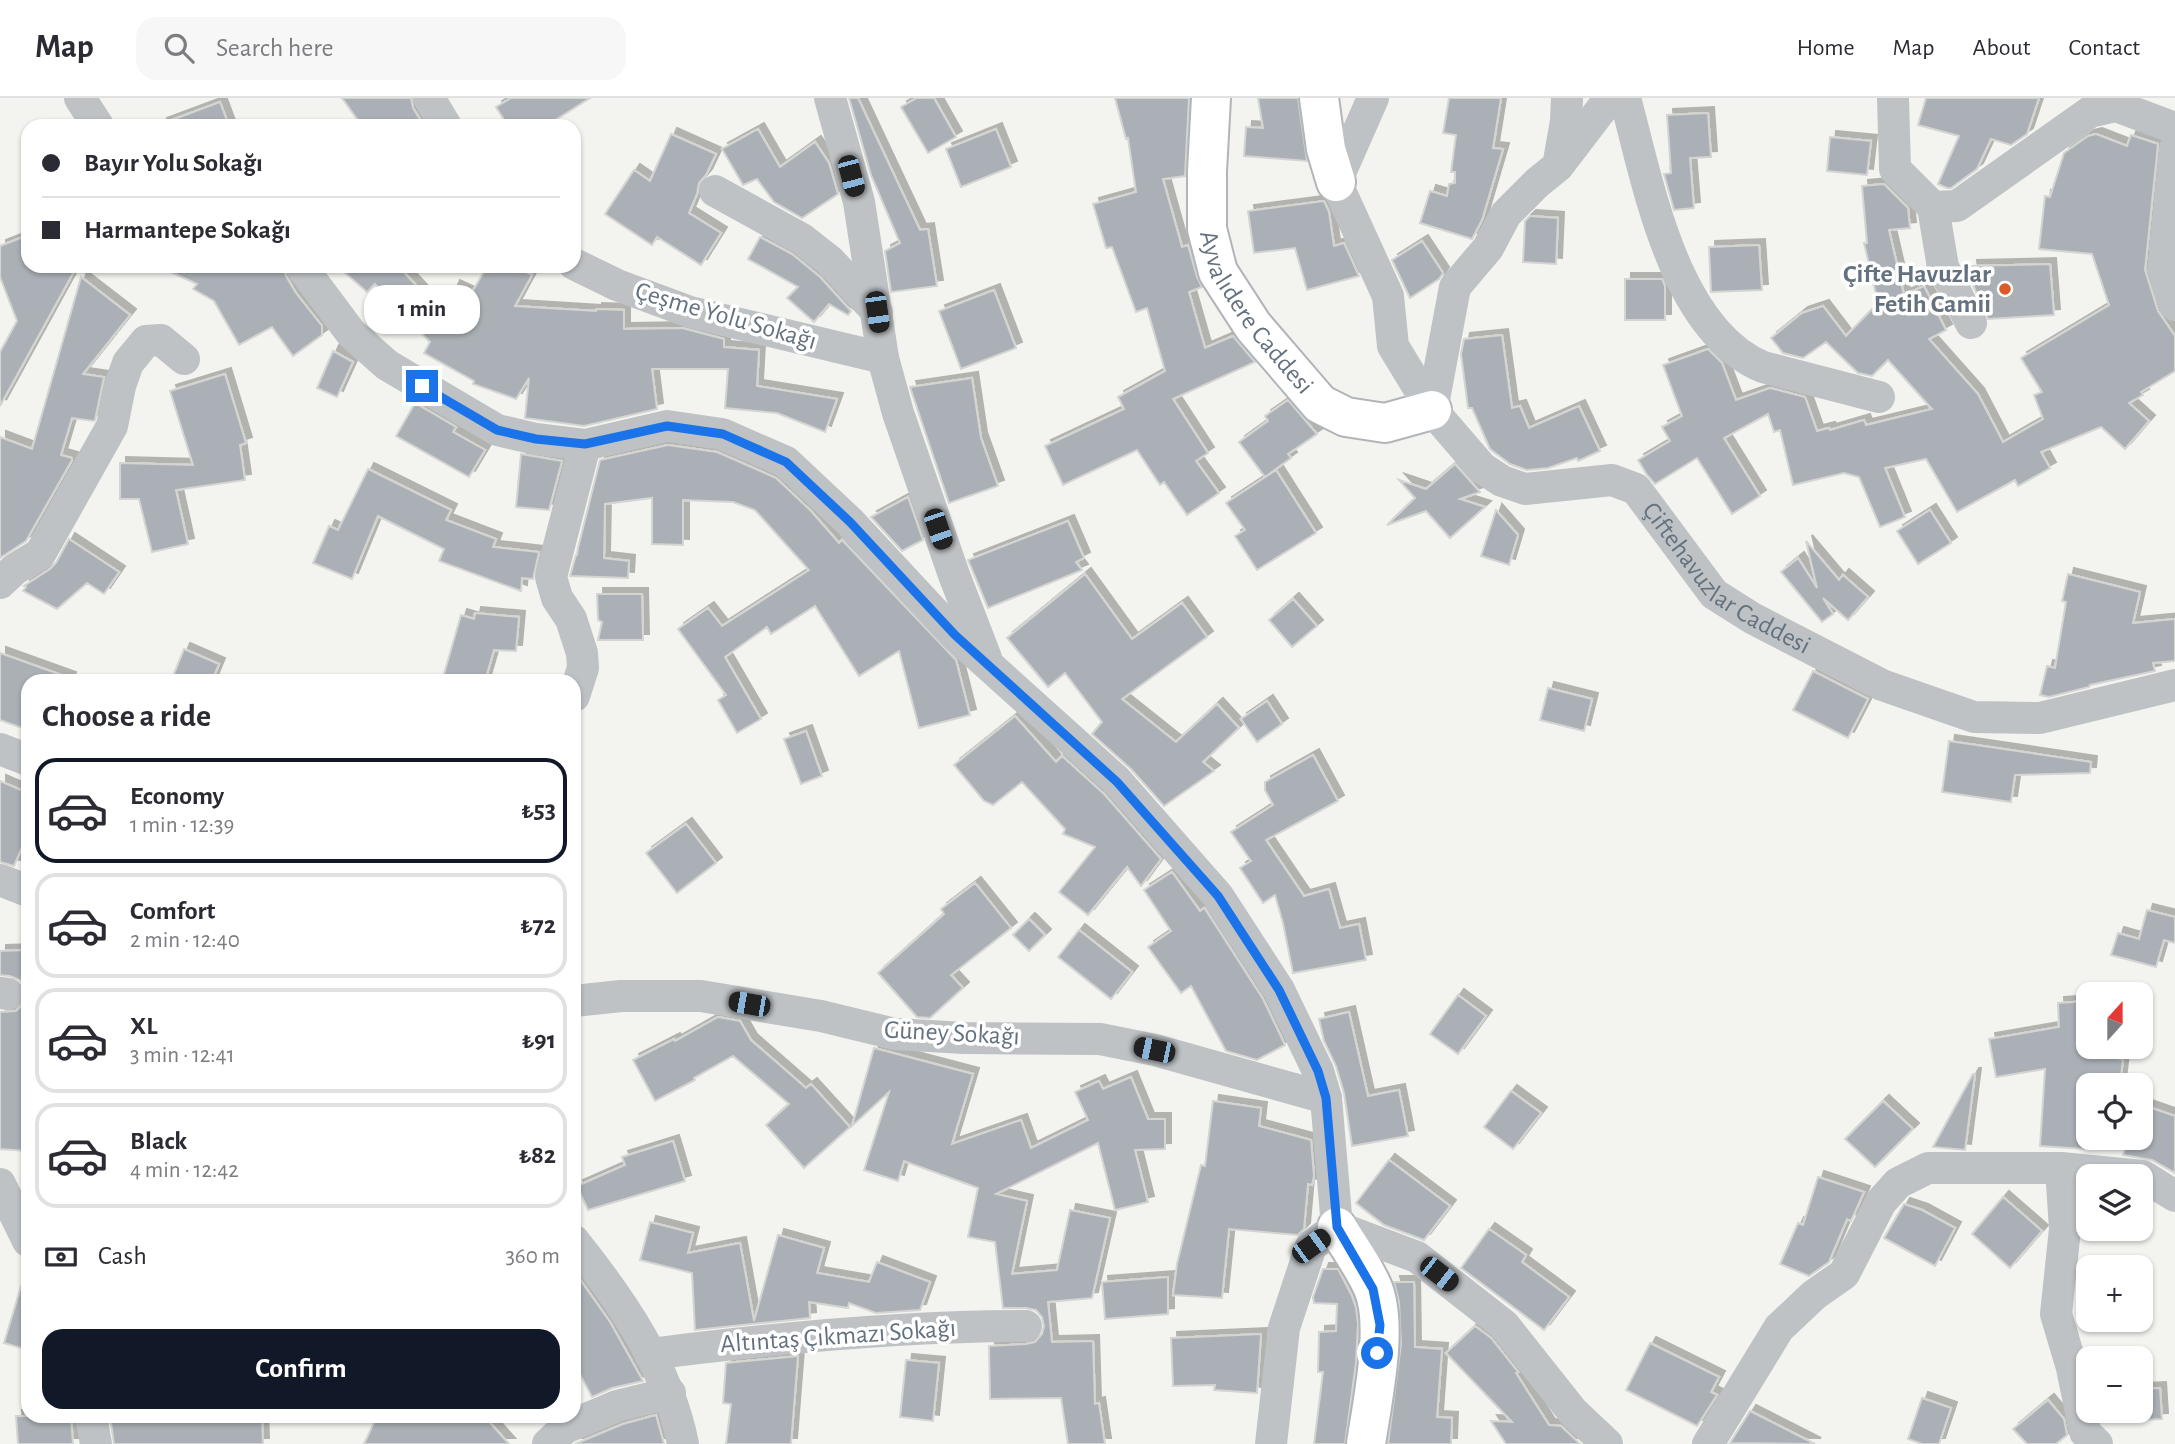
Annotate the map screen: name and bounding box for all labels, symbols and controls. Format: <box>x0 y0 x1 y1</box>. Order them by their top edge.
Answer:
search box <box>136 17 626 80</box>
icon: search <box>160 29 198 67</box>
text: Map <box>35 31 94 64</box>
text: Search here <box>216 35 334 61</box>
text: Home <box>1797 36 1855 60</box>
text: Map <box>1893 36 1935 60</box>
text: About <box>1973 36 2030 60</box>
text: Contact <box>2068 36 2140 60</box>
text: Bayır Yolu Sokağı <box>84 150 263 176</box>
car <box>836 153 867 199</box>
text: Harmantepe Sokağı <box>84 217 291 243</box>
street label: Ayvalıdere Caddesi <box>1195 228 1318 399</box>
place label: Çifte Havuzlar Fetih Camii <box>1843 261 1991 317</box>
street label: Çeşme Yolu Sokağı <box>632 278 820 354</box>
marker: Çifte Havuzlar Fetih Camii <box>1997 281 2013 297</box>
callout: 1 min <box>364 285 480 334</box>
car <box>864 290 891 334</box>
text: 1 min <box>398 298 446 321</box>
route end <box>406 370 438 402</box>
street label: Çiftehavuzlar Caddesi <box>1638 497 1815 659</box>
car <box>922 506 955 552</box>
text: Choose a ride <box>42 700 211 732</box>
icon: car <box>46 779 109 842</box>
text: Economy <box>130 783 224 809</box>
text: ₺53 <box>521 797 556 823</box>
text: 1 min · 12:39 <box>130 814 234 837</box>
icon: car <box>46 894 109 957</box>
text: Comfort <box>130 898 215 924</box>
text: ₺72 <box>520 912 556 938</box>
text: 2 min · 12:40 <box>130 929 240 952</box>
north arrow <box>2076 982 2152 1059</box>
map controls <box>2076 982 2153 1423</box>
car <box>727 990 772 1018</box>
icon: car <box>46 1009 109 1072</box>
text: XL <box>130 1013 157 1039</box>
street label: Güney Sokağı <box>884 1016 1020 1050</box>
text: ₺91 <box>522 1027 556 1053</box>
car <box>1132 1035 1177 1065</box>
text: 3 min · 12:41 <box>130 1044 235 1067</box>
button: locate <box>2076 1073 2153 1150</box>
icon: car <box>46 1124 109 1187</box>
text: Black <box>130 1128 187 1154</box>
text: ₺82 <box>519 1142 556 1168</box>
text: 4 min · 12:42 <box>130 1159 239 1182</box>
button: layers <box>2076 1164 2153 1241</box>
car <box>1288 1225 1335 1267</box>
icon: cash <box>42 1238 80 1276</box>
text: Cash <box>98 1243 147 1269</box>
text: 360 m <box>505 1245 560 1268</box>
car <box>1416 1253 1463 1295</box>
button: + <box>2076 1255 2153 1332</box>
street label: Altıntaş Çıkmazı Sokağı <box>719 1315 957 1357</box>
button: Confirm <box>42 1329 560 1409</box>
route start <box>1361 1337 1393 1369</box>
button: − <box>2076 1346 2153 1423</box>

